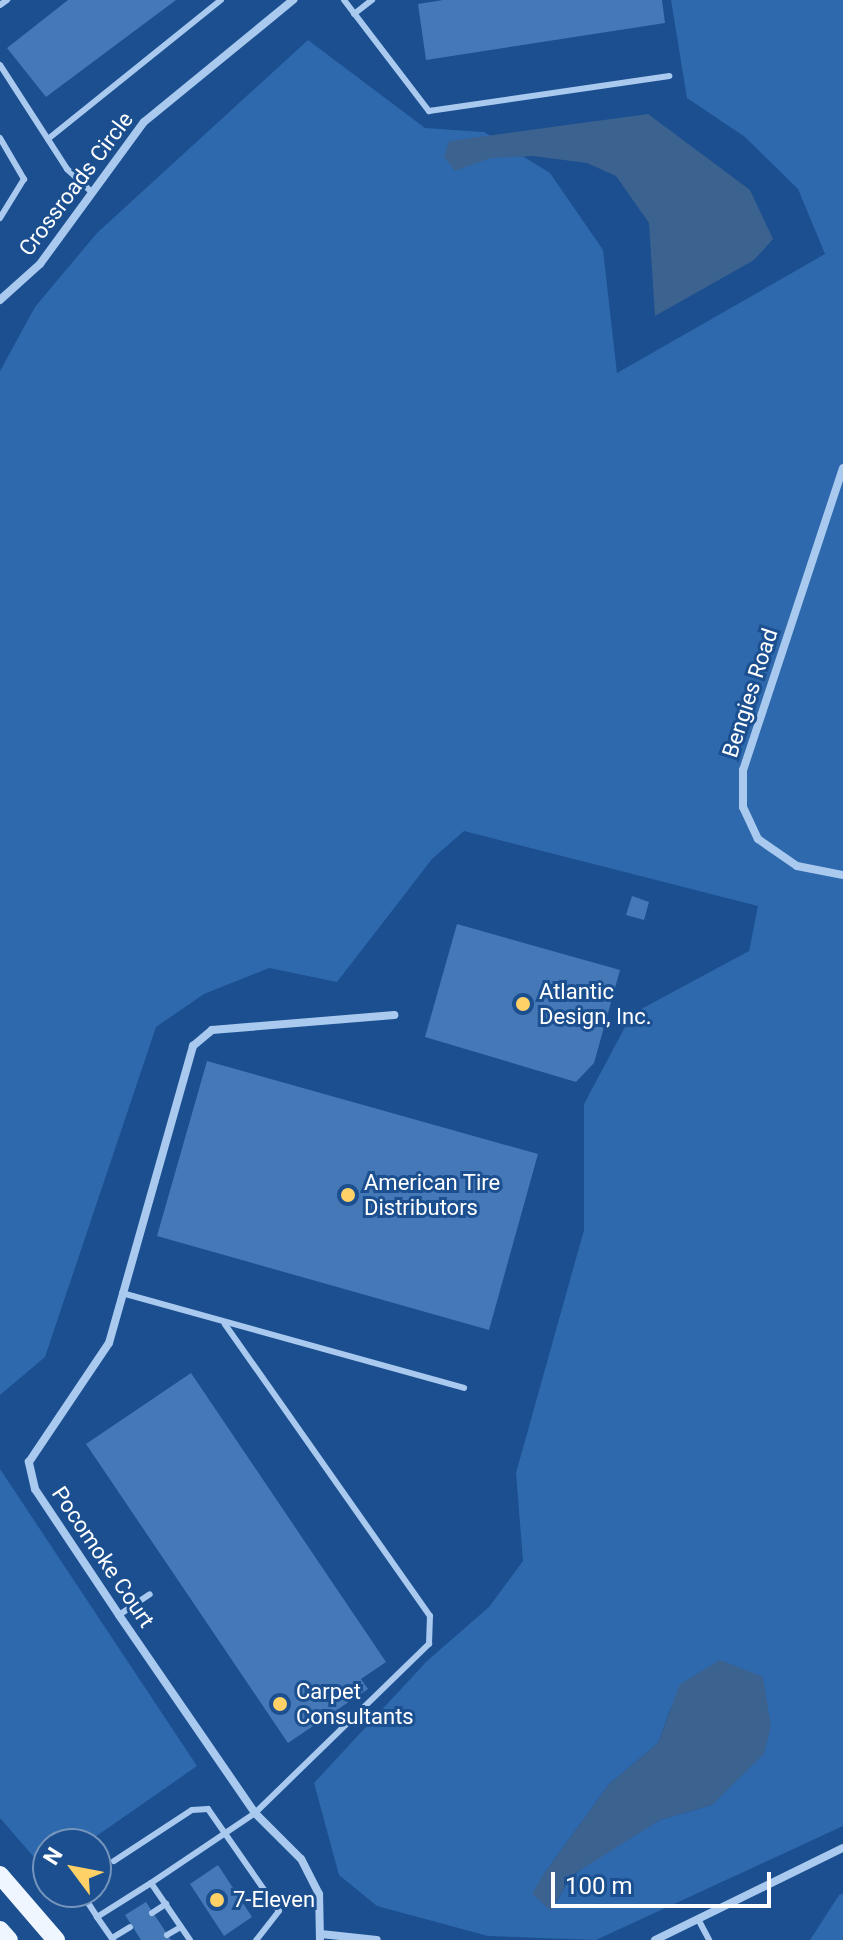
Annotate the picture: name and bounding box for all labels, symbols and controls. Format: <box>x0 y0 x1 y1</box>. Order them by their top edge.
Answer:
street label: Crossroads Circle <box>13 107 139 261</box>
street label: Bengies Road <box>717 625 783 761</box>
place label: Atlantic Design, Inc. <box>539 978 652 1030</box>
marker: Atlantic Design, Inc. <box>514 995 532 1013</box>
place label: American Tire Distributors <box>364 1169 501 1220</box>
marker: American Tire Distributors <box>339 1186 357 1204</box>
street label: Pocomoke Court <box>46 1481 160 1633</box>
place label: Carpet Consultants <box>296 1678 414 1730</box>
marker: Carpet Consultants <box>271 1695 289 1713</box>
north arrow <box>32 1828 112 1908</box>
text: N <box>38 1843 68 1869</box>
scale bar <box>555 1856 775 1906</box>
text: 100 m <box>565 1872 632 1900</box>
place label: 7-Eleven <box>233 1887 315 1913</box>
marker: 7-Eleven <box>208 1891 226 1909</box>

